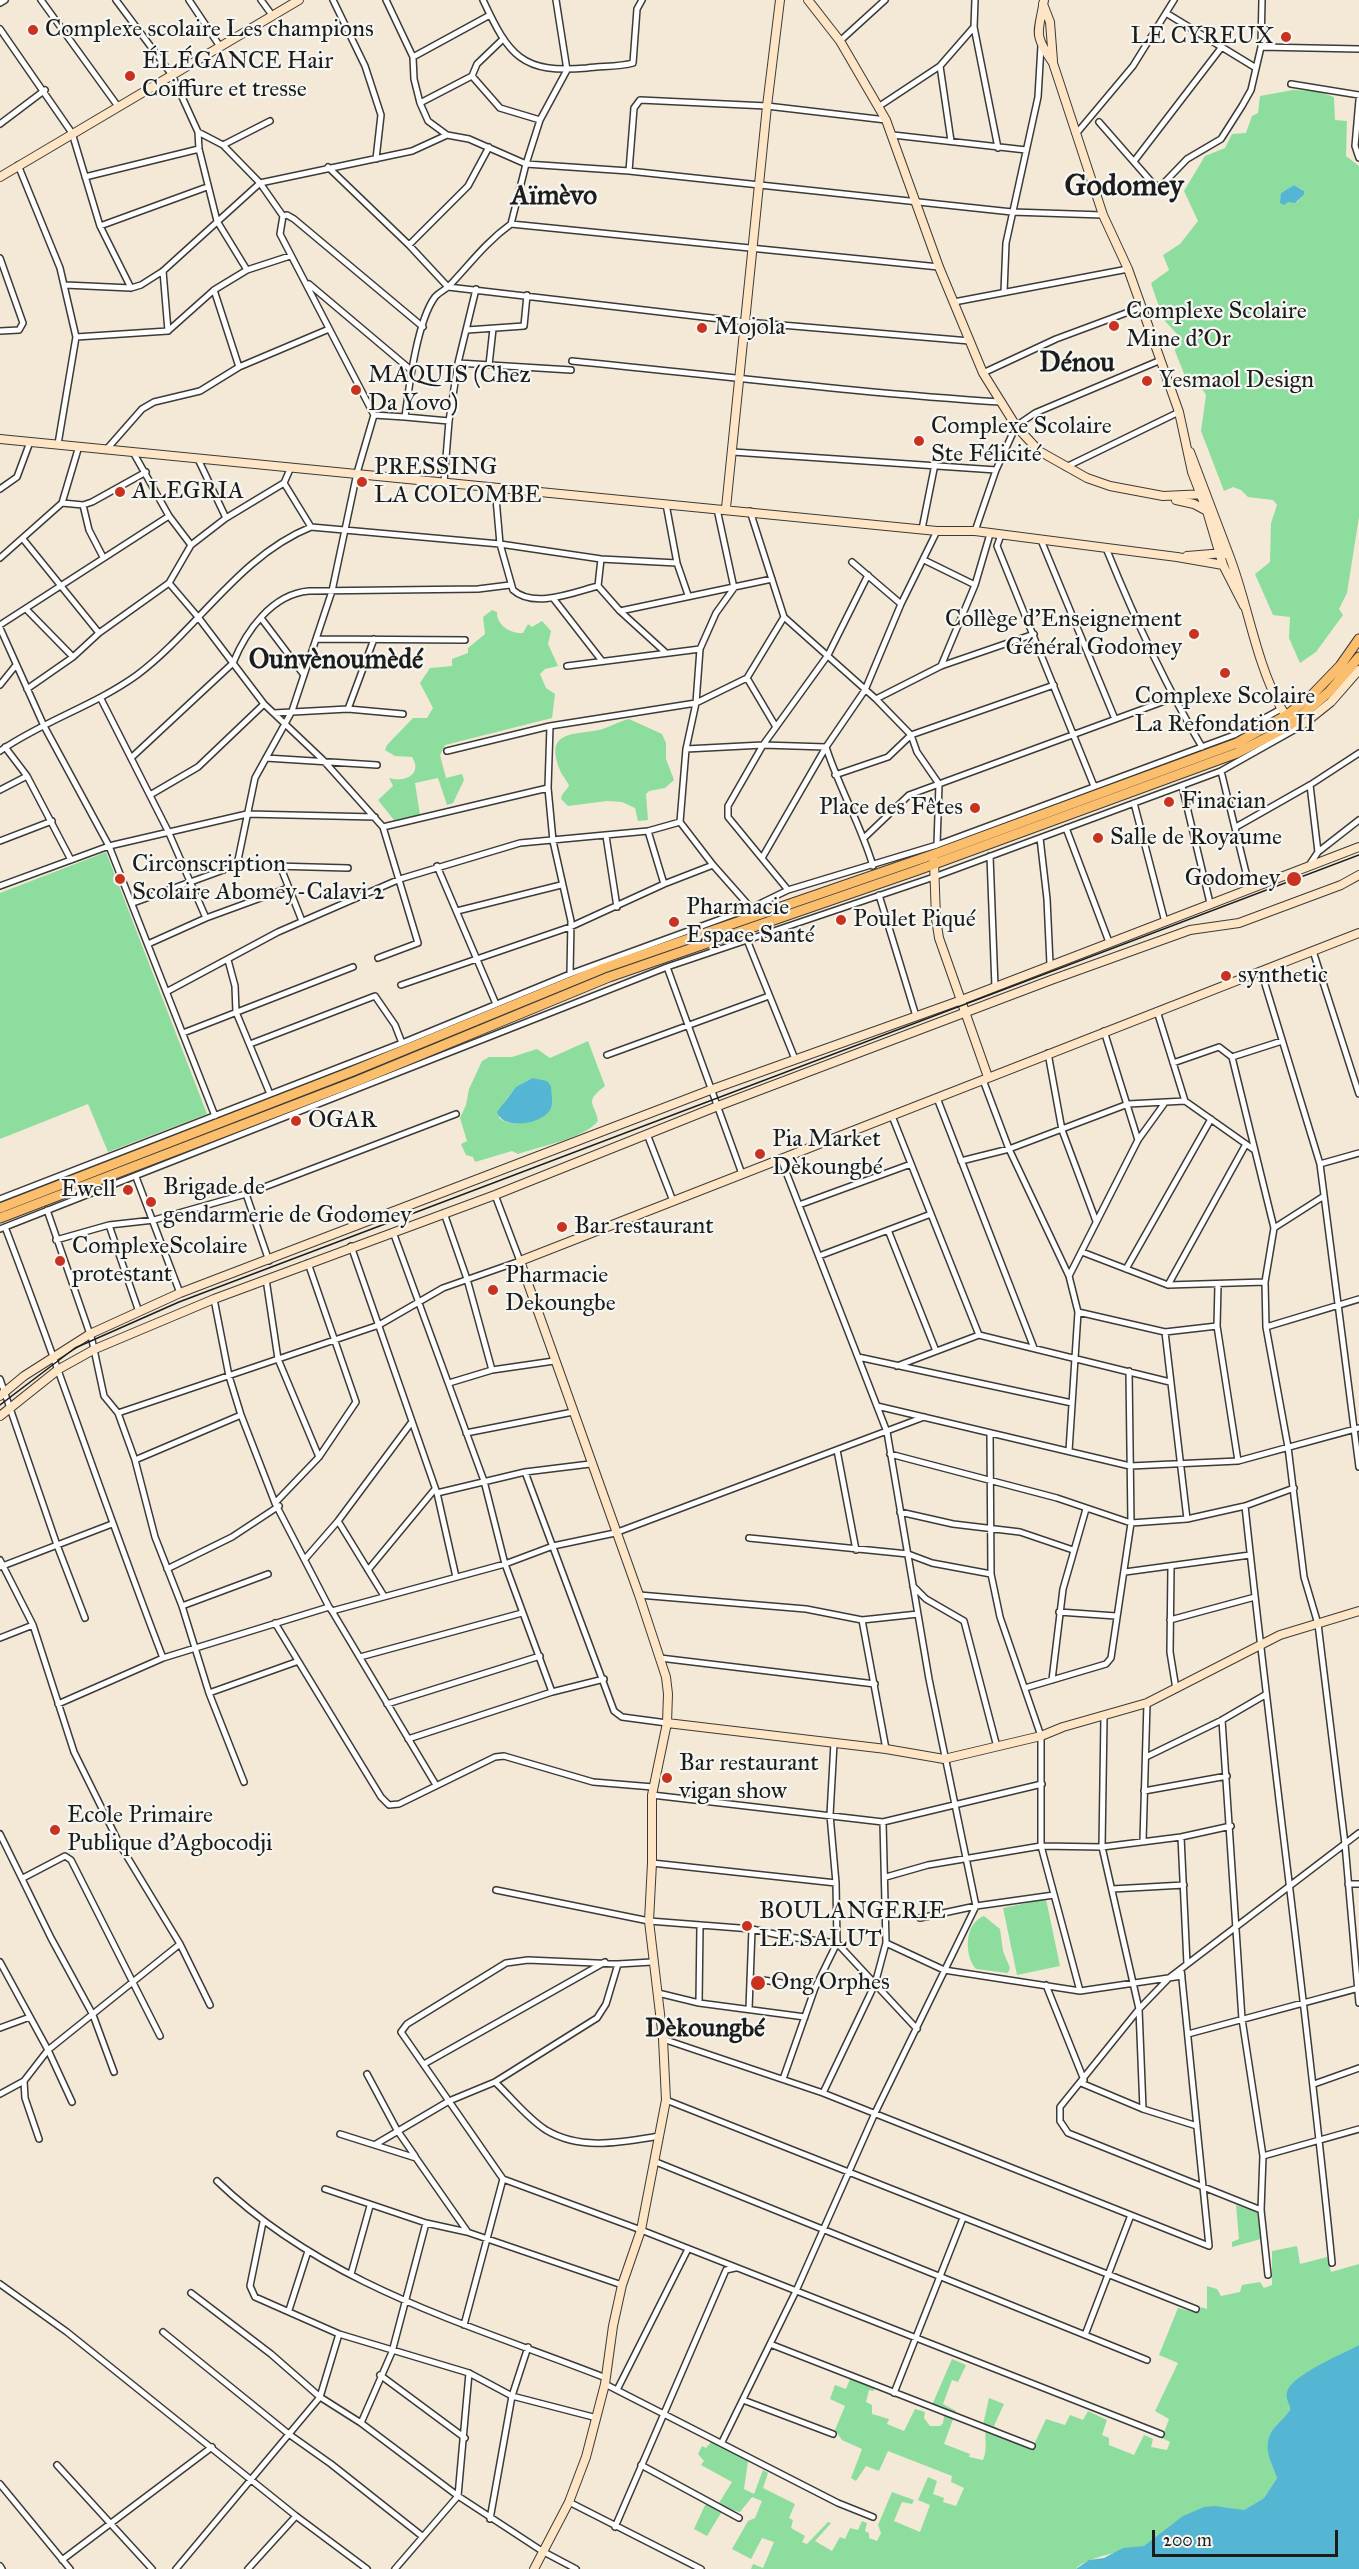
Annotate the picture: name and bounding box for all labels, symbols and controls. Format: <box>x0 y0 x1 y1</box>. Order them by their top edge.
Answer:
place label: Complexe scolaire Les champions <box>45 16 374 44</box>
marker: Complexe scolaire Les champions <box>26 23 40 37</box>
place label: LE CYREUX <box>1131 23 1274 51</box>
marker: LE CYREUX <box>1279 30 1293 44</box>
place label: ÉLÉGANCE Hair Coiffure et tresse <box>142 48 333 104</box>
marker: ÉLÉGANCE Hair Coiffure et tresse <box>123 69 137 83</box>
district label: Godomey <box>1064 170 1184 206</box>
district label: Aïmèvo <box>511 181 597 213</box>
place label: Complexe Scolaire Mine d'Or <box>1126 298 1307 354</box>
place label: Mojola <box>714 314 785 342</box>
marker: Complexe Scolaire Mine d'Or <box>1107 319 1121 333</box>
marker: Mojola <box>695 321 709 335</box>
district label: Dénou <box>1039 348 1115 380</box>
place label: MAQUIS (Chez Da Yovo) <box>368 362 531 418</box>
place label: Yesmaol Design <box>1159 367 1314 395</box>
marker: Yesmaol Design <box>1140 374 1154 388</box>
marker: MAQUIS (Chez Da Yovo) <box>349 383 363 397</box>
place label: Complexe Scolaire Ste Félicité <box>931 413 1112 469</box>
marker: Complexe Scolaire Ste Félicité <box>912 434 926 448</box>
place label: PRESSING LA COLOMBE <box>374 454 542 510</box>
marker: PRESSING LA COLOMBE <box>355 475 369 489</box>
place label: ALEGRIA <box>132 478 244 506</box>
marker: ALEGRIA <box>113 485 127 499</box>
place label: Collège d’Enseignement Général Godomey <box>945 606 1182 662</box>
marker: Collège d’Enseignement Général Godomey <box>1187 627 1201 641</box>
district label: Ounvènoumèdé <box>249 645 423 677</box>
marker: Complexe Scolaire La Refondation II <box>1218 666 1232 680</box>
place label: Complexe Scolaire La Refondation II <box>1134 683 1316 739</box>
place label: Finacian <box>1181 788 1266 816</box>
place label: Place des Fêtes <box>819 794 963 822</box>
marker: Finacian <box>1162 795 1176 809</box>
marker: Place des Fêtes <box>968 801 982 815</box>
place label: Salle de Royaume <box>1110 824 1282 852</box>
marker: Salle de Royaume <box>1091 831 1105 845</box>
place label: Circonscription Scolaire Abomey-Calavi 2 <box>132 851 385 907</box>
place label: Godomey <box>1185 865 1280 893</box>
marker: Godomey <box>1285 870 1303 888</box>
marker: Circonscription Scolaire Abomey-Calavi 2 <box>113 872 127 886</box>
place label: Pharmacie Espace Santé <box>686 894 815 950</box>
place label: Poulet Piqué <box>853 906 976 934</box>
marker: Poulet Piqué <box>834 913 848 927</box>
marker: Pharmacie Espace Santé <box>667 915 681 929</box>
place label: synthetic <box>1238 962 1328 990</box>
marker: synthetic <box>1219 969 1233 983</box>
place label: OGAR <box>308 1107 377 1135</box>
marker: OGAR <box>289 1114 303 1128</box>
place label: Pia Market Dèkoungbé <box>772 1126 883 1182</box>
marker: Pia Market Dèkoungbé <box>753 1147 767 1161</box>
place label: Brigade de gendarmerie de Godomey <box>163 1174 412 1230</box>
place label: Ewell <box>61 1176 116 1204</box>
marker: Ewell <box>121 1183 135 1197</box>
marker: Brigade de gendarmerie de Godomey <box>144 1195 158 1209</box>
place label: Bar restaurant <box>574 1213 714 1241</box>
marker: Bar restaurant <box>555 1220 569 1234</box>
place label: ComplexeScolaire protestant <box>72 1233 248 1289</box>
marker: ComplexeScolaire protestant <box>53 1254 67 1268</box>
place label: Pharmacie Dekoungbe <box>505 1262 616 1318</box>
marker: Pharmacie Dekoungbe <box>486 1283 500 1297</box>
place label: Bar restaurant vigan show <box>679 1750 819 1806</box>
marker: Bar restaurant vigan show <box>660 1771 674 1785</box>
place label: Ecole Primaire Publique d'Agbocodji <box>67 1802 273 1858</box>
marker: Ecole Primaire Publique d'Agbocodji <box>48 1823 62 1837</box>
place label: BOULANGERIE LE SALUT <box>759 1898 946 1954</box>
marker: BOULANGERIE LE SALUT <box>740 1919 754 1933</box>
place label: Ong Orphes <box>771 1969 890 1997</box>
marker: Ong Orphes <box>749 1974 767 1992</box>
district label: Dèkoungbé <box>645 2014 765 2046</box>
scale bar <box>1155 2518 1341 2556</box>
text: 200 m <box>1163 2529 1212 2551</box>

